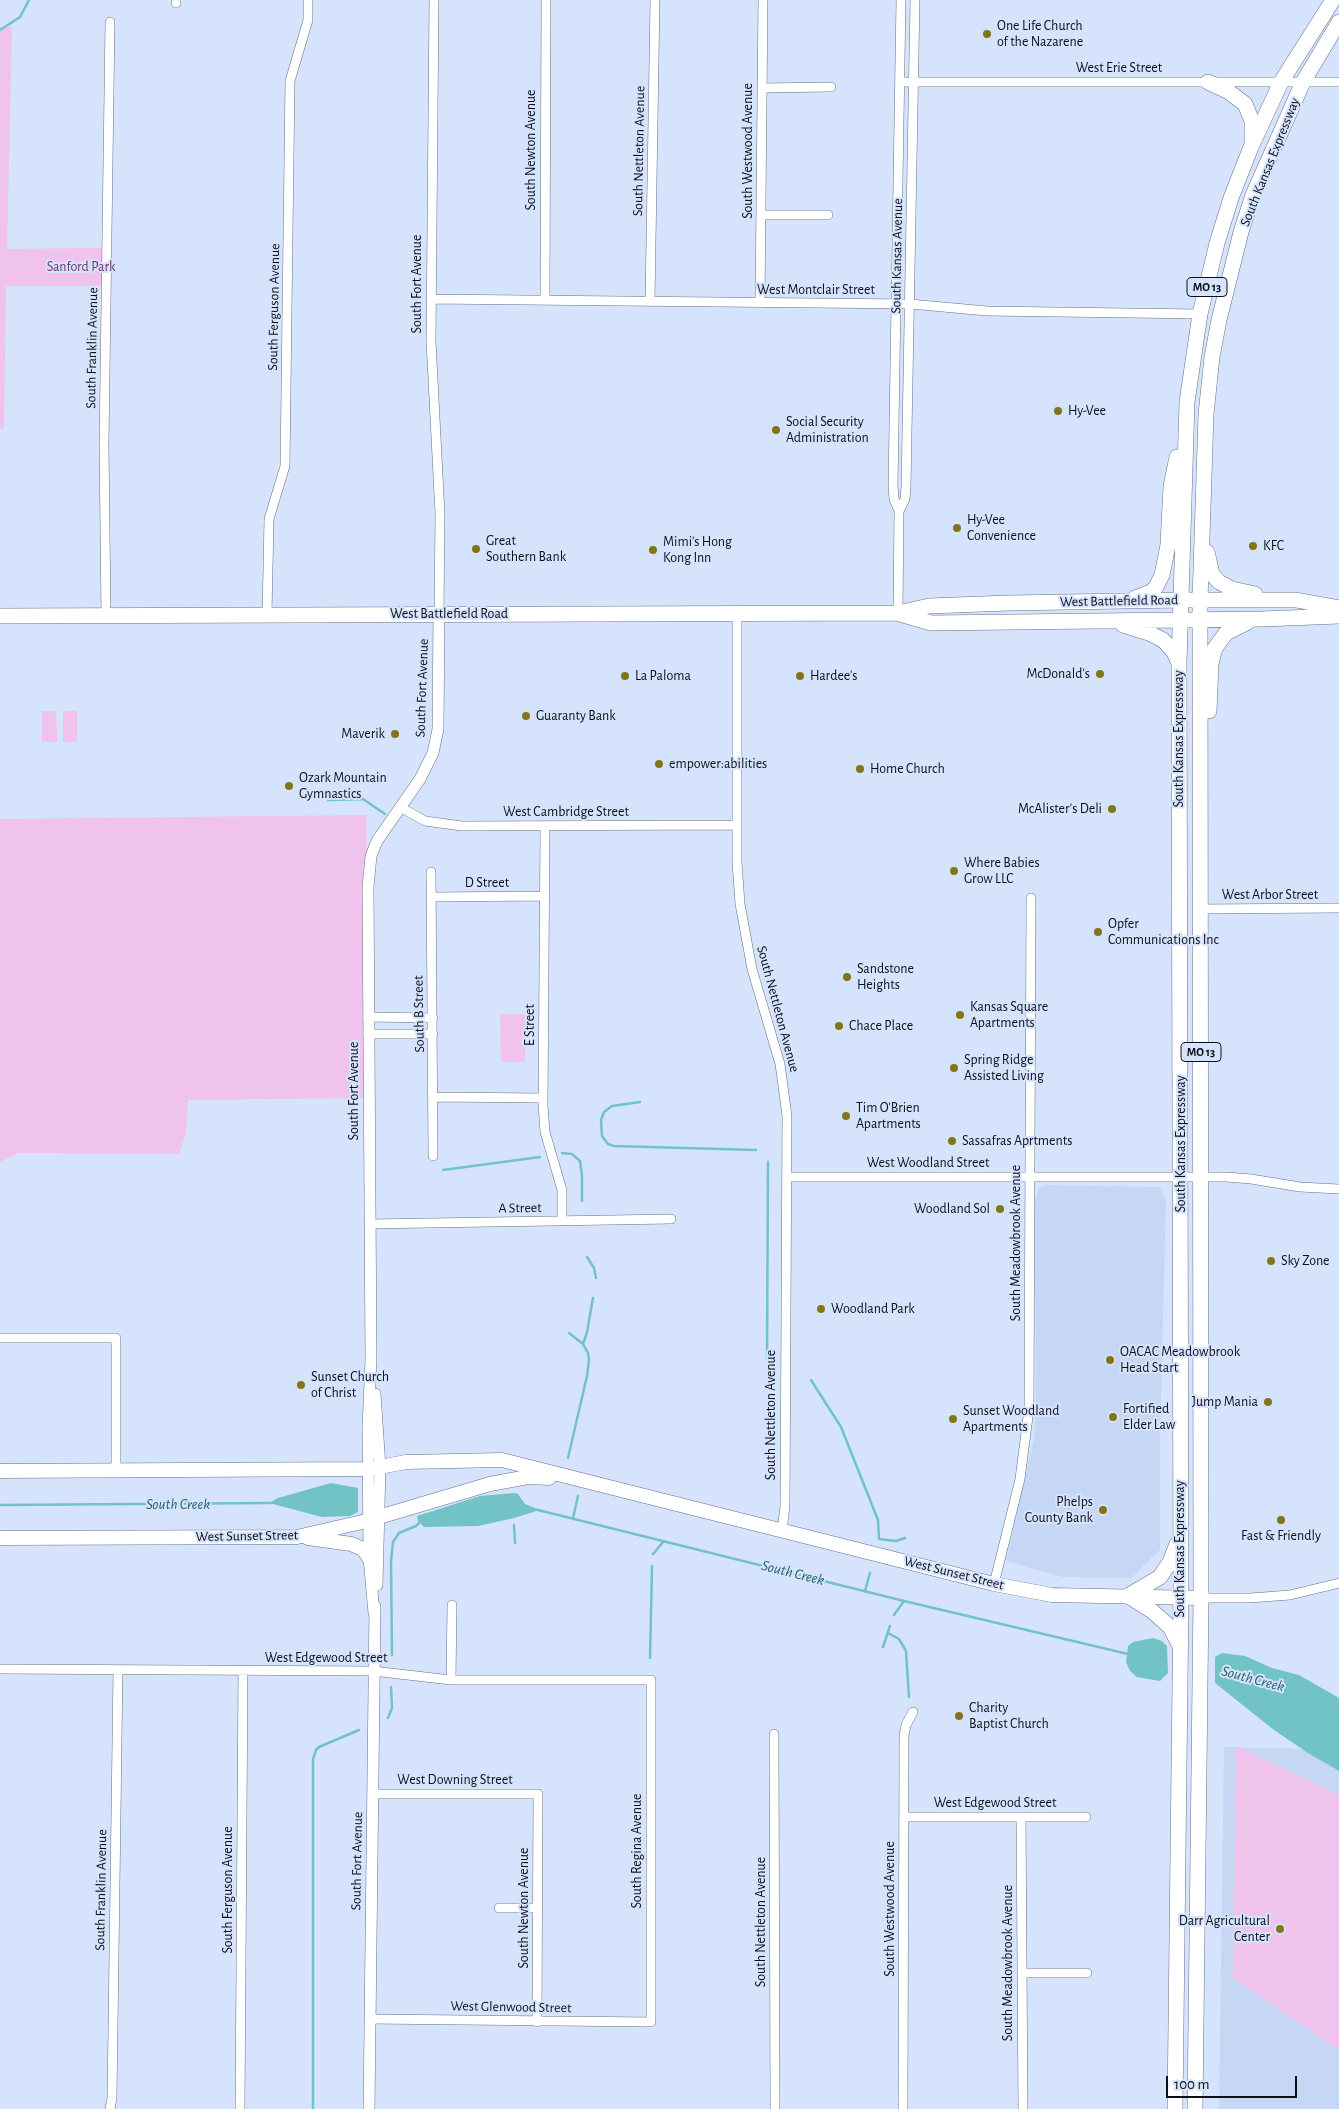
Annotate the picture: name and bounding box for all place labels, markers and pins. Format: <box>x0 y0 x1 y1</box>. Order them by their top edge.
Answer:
place label: One Life Church of the Nazarene <box>997 18 1083 50</box>
marker: One Life Church of the Nazarene <box>981 28 993 40</box>
place label: Hy-Vee <box>1068 403 1106 419</box>
marker: Hy-Vee <box>1052 405 1064 417</box>
place label: Social Security Administration <box>786 414 869 447</box>
marker: Social Security Administration <box>770 424 782 436</box>
place label: Hy-Vee Convenience <box>967 512 1036 544</box>
marker: Hy-Vee Convenience <box>951 522 963 534</box>
place label: Great Southern Bank <box>486 533 566 566</box>
place label: Mimi's Hong Kong Inn <box>663 534 732 566</box>
place label: KFC <box>1263 538 1284 554</box>
marker: KFC <box>1247 540 1259 552</box>
marker: Great Southern Bank <box>470 543 482 555</box>
marker: Mimi's Hong Kong Inn <box>647 544 659 556</box>
place label: McDonald's <box>1027 666 1090 682</box>
place label: La Paloma <box>635 668 691 684</box>
place label: Hardee's <box>810 668 857 684</box>
marker: McDonald's <box>1094 668 1106 680</box>
marker: La Paloma <box>619 670 631 682</box>
marker: Hardee's <box>794 670 806 682</box>
place label: Guaranty Bank <box>536 708 616 724</box>
marker: Guaranty Bank <box>520 710 532 722</box>
place label: Maverik <box>341 726 385 742</box>
marker: Maverik <box>389 728 401 740</box>
place label: empower:abilities <box>669 756 767 772</box>
marker: empower:abilities <box>653 758 665 770</box>
place label: Home Church <box>870 761 945 777</box>
marker: Home Church <box>854 763 866 775</box>
place label: Ozark Mountain Gymnastics <box>299 770 387 802</box>
marker: Ozark Mountain Gymnastics <box>283 780 295 792</box>
place label: McAlister's Deli <box>1018 801 1102 817</box>
marker: McAlister's Deli <box>1106 803 1118 815</box>
place label: Where Babies Grow LLC <box>964 855 1040 888</box>
marker: Where Babies Grow LLC <box>948 865 960 877</box>
place label: Opfer Communications Inc <box>1108 916 1219 949</box>
marker: Opfer Communications Inc <box>1092 926 1104 938</box>
place label: Sandstone Heights <box>857 961 914 994</box>
marker: Sandstone Heights <box>841 971 853 983</box>
place label: Kansas Square Apartments <box>970 999 1048 1032</box>
marker: Kansas Square Apartments <box>954 1009 966 1021</box>
place label: Chace Place <box>849 1018 913 1034</box>
marker: Chace Place <box>833 1020 845 1032</box>
place label: Spring Ridge Assisted Living <box>964 1052 1044 1084</box>
marker: Spring Ridge Assisted Living <box>948 1062 960 1074</box>
place label: Tim O'Brien Apartments <box>856 1100 921 1132</box>
marker: Tim O'Brien Apartments <box>840 1110 852 1122</box>
place label: Sassafras Aprtments <box>962 1133 1072 1149</box>
marker: Sassafras Aprtments <box>946 1135 958 1147</box>
place label: Woodland Sol <box>914 1201 990 1217</box>
marker: Woodland Sol <box>994 1203 1006 1215</box>
place label: Sky Zone <box>1281 1253 1330 1269</box>
marker: Sky Zone <box>1265 1255 1277 1267</box>
place label: Woodland Park <box>831 1301 915 1317</box>
marker: Woodland Park <box>815 1303 827 1315</box>
place label: OACAC Meadowbrook Head Start <box>1120 1344 1240 1376</box>
marker: OACAC Meadowbrook Head Start <box>1104 1354 1116 1366</box>
place label: Sunset Church of Christ <box>311 1369 389 1401</box>
marker: Sunset Church of Christ <box>295 1379 307 1391</box>
place label: Jump Mania <box>1192 1394 1258 1410</box>
marker: Jump Mania <box>1262 1396 1274 1408</box>
place label: Fortified Elder Law <box>1123 1401 1175 1434</box>
place label: Sunset Woodland Apartments <box>963 1403 1059 1435</box>
marker: Fortified Elder Law <box>1107 1411 1119 1423</box>
marker: Sunset Woodland Apartments <box>947 1413 959 1425</box>
place label: Phelps County Bank <box>1025 1494 1093 1526</box>
marker: Phelps County Bank <box>1097 1504 1109 1516</box>
marker: Fast & Friendly <box>1275 1514 1287 1526</box>
place label: Fast & Friendly <box>1241 1528 1321 1544</box>
place label: Charity Baptist Church <box>969 1700 1049 1732</box>
marker: Charity Baptist Church <box>953 1710 965 1722</box>
place label: Darr Agricultural Center <box>1179 1913 1270 1945</box>
marker: Darr Agricultural Center <box>1274 1923 1286 1935</box>

